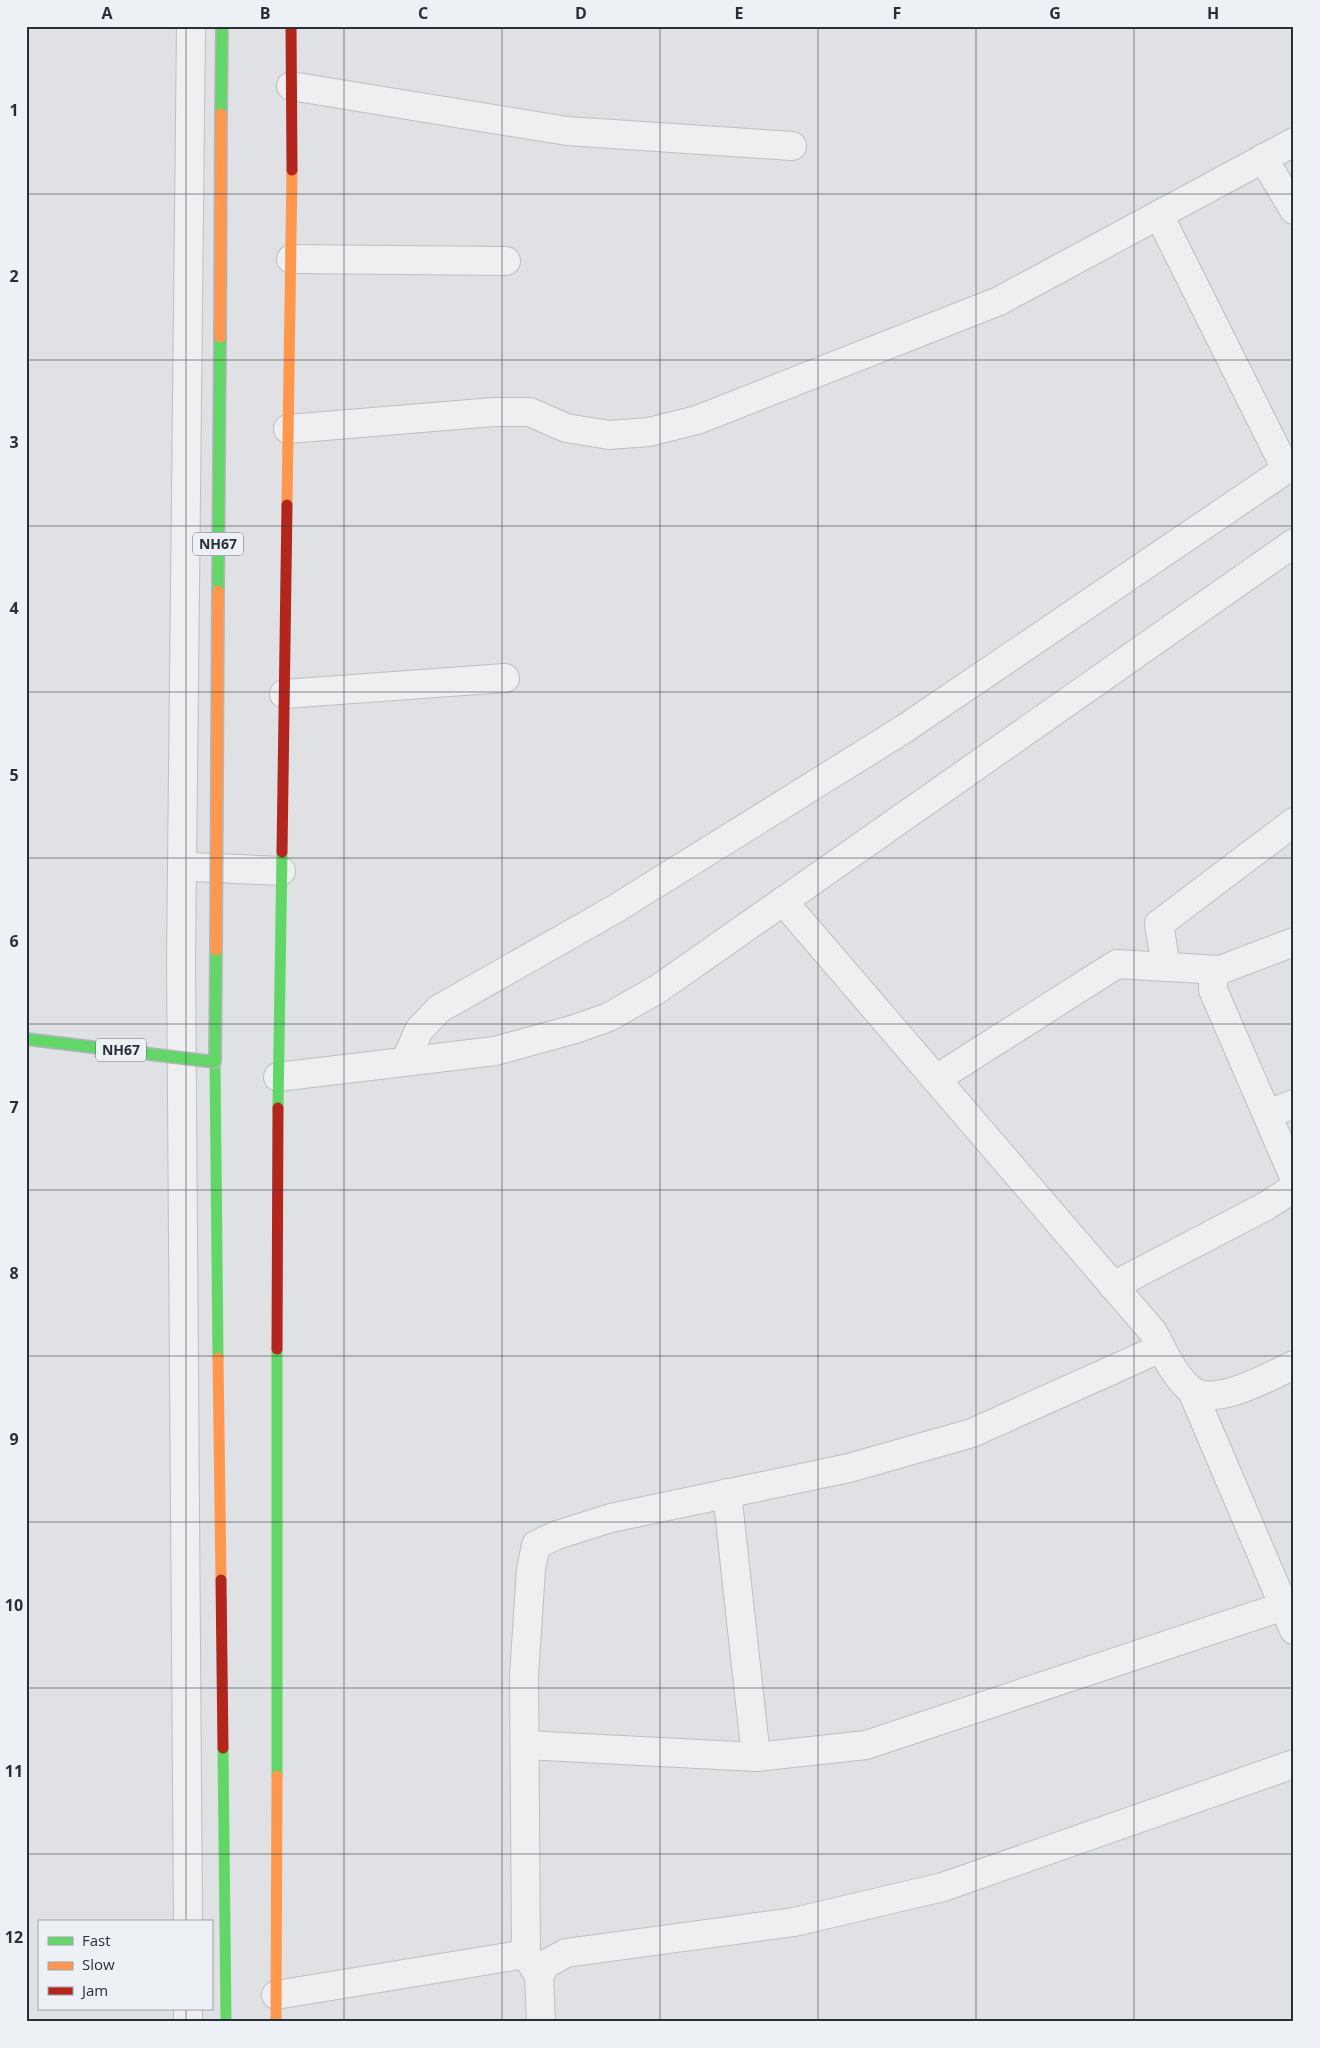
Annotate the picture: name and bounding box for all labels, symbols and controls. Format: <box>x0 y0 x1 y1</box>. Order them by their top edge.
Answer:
text: A <box>101 2 113 24</box>
text: B <box>260 2 270 24</box>
text: C <box>418 2 428 24</box>
text: D <box>575 2 587 24</box>
text: E <box>735 2 744 24</box>
text: F <box>893 2 901 24</box>
text: G <box>1049 2 1061 24</box>
text: H <box>1207 2 1219 24</box>
text: 1 <box>9 99 19 121</box>
text: 2 <box>9 265 19 287</box>
text: 3 <box>9 431 19 453</box>
road number: NH67 <box>193 532 243 556</box>
text: 4 <box>9 597 19 619</box>
text: 5 <box>9 764 19 786</box>
text: 6 <box>9 930 19 952</box>
road number: NH67 <box>96 1038 146 1062</box>
text: 7 <box>9 1096 19 1118</box>
text: 8 <box>9 1262 19 1284</box>
text: 9 <box>9 1428 19 1450</box>
text: 10 <box>5 1594 23 1616</box>
text: 11 <box>5 1760 23 1782</box>
legend <box>38 1920 212 2010</box>
text: 12 <box>5 1926 23 1948</box>
text: Fast <box>82 1930 111 1950</box>
text: Slow <box>82 1954 115 1974</box>
text: Jam <box>80 1980 108 2000</box>

